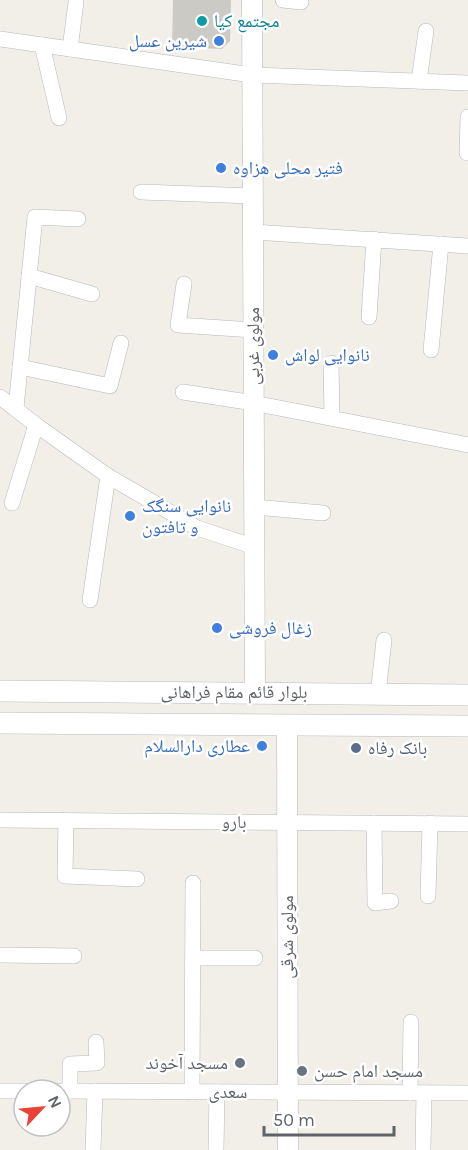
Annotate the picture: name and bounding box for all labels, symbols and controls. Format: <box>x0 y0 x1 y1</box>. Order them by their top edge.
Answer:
place label: مجتمع کیا <box>214 10 279 33</box>
marker: مجتمع کیا <box>195 14 209 28</box>
place label: شیرین عسل <box>129 30 207 52</box>
marker: شیرین عسل <box>212 34 226 48</box>
place label: فتیر محلی هزاوه <box>233 157 343 179</box>
marker: فتیر محلی هزاوه <box>214 161 228 175</box>
street label: مولوی غربی <box>242 307 264 385</box>
place label: نانوایی لواش <box>285 344 370 366</box>
marker: نانوایی لواش <box>266 348 280 362</box>
place label: نانوایی سنگک و تافتون <box>142 495 231 538</box>
marker: نانوایی سنگک و تافتون <box>123 509 137 523</box>
place label: زغال فروشی <box>229 617 312 639</box>
marker: زغال فروشی <box>210 621 224 635</box>
street label: بلوار قائم مقام فراهانی <box>160 681 308 704</box>
place label: عطاری دارالسلام <box>144 735 250 758</box>
place label: بانک رفاه <box>368 737 427 759</box>
marker: عطاری دارالسلام <box>255 739 269 753</box>
marker: بانک رفاه <box>349 741 363 755</box>
street label: بارو <box>222 811 246 833</box>
street label: مولوی شرقی <box>276 895 298 979</box>
place label: مسجد آخوند <box>145 1052 228 1074</box>
marker: مسجد آخوند <box>233 1056 247 1070</box>
place label: مسجد امام حسن <box>314 1060 423 1083</box>
marker: مسجد امام حسن <box>295 1064 309 1078</box>
north arrow <box>12 1078 72 1138</box>
street label: سعدی <box>209 1081 247 1103</box>
text: N <box>44 1092 66 1111</box>
scale bar <box>264 1099 394 1137</box>
text: 50 m <box>273 1109 315 1131</box>

